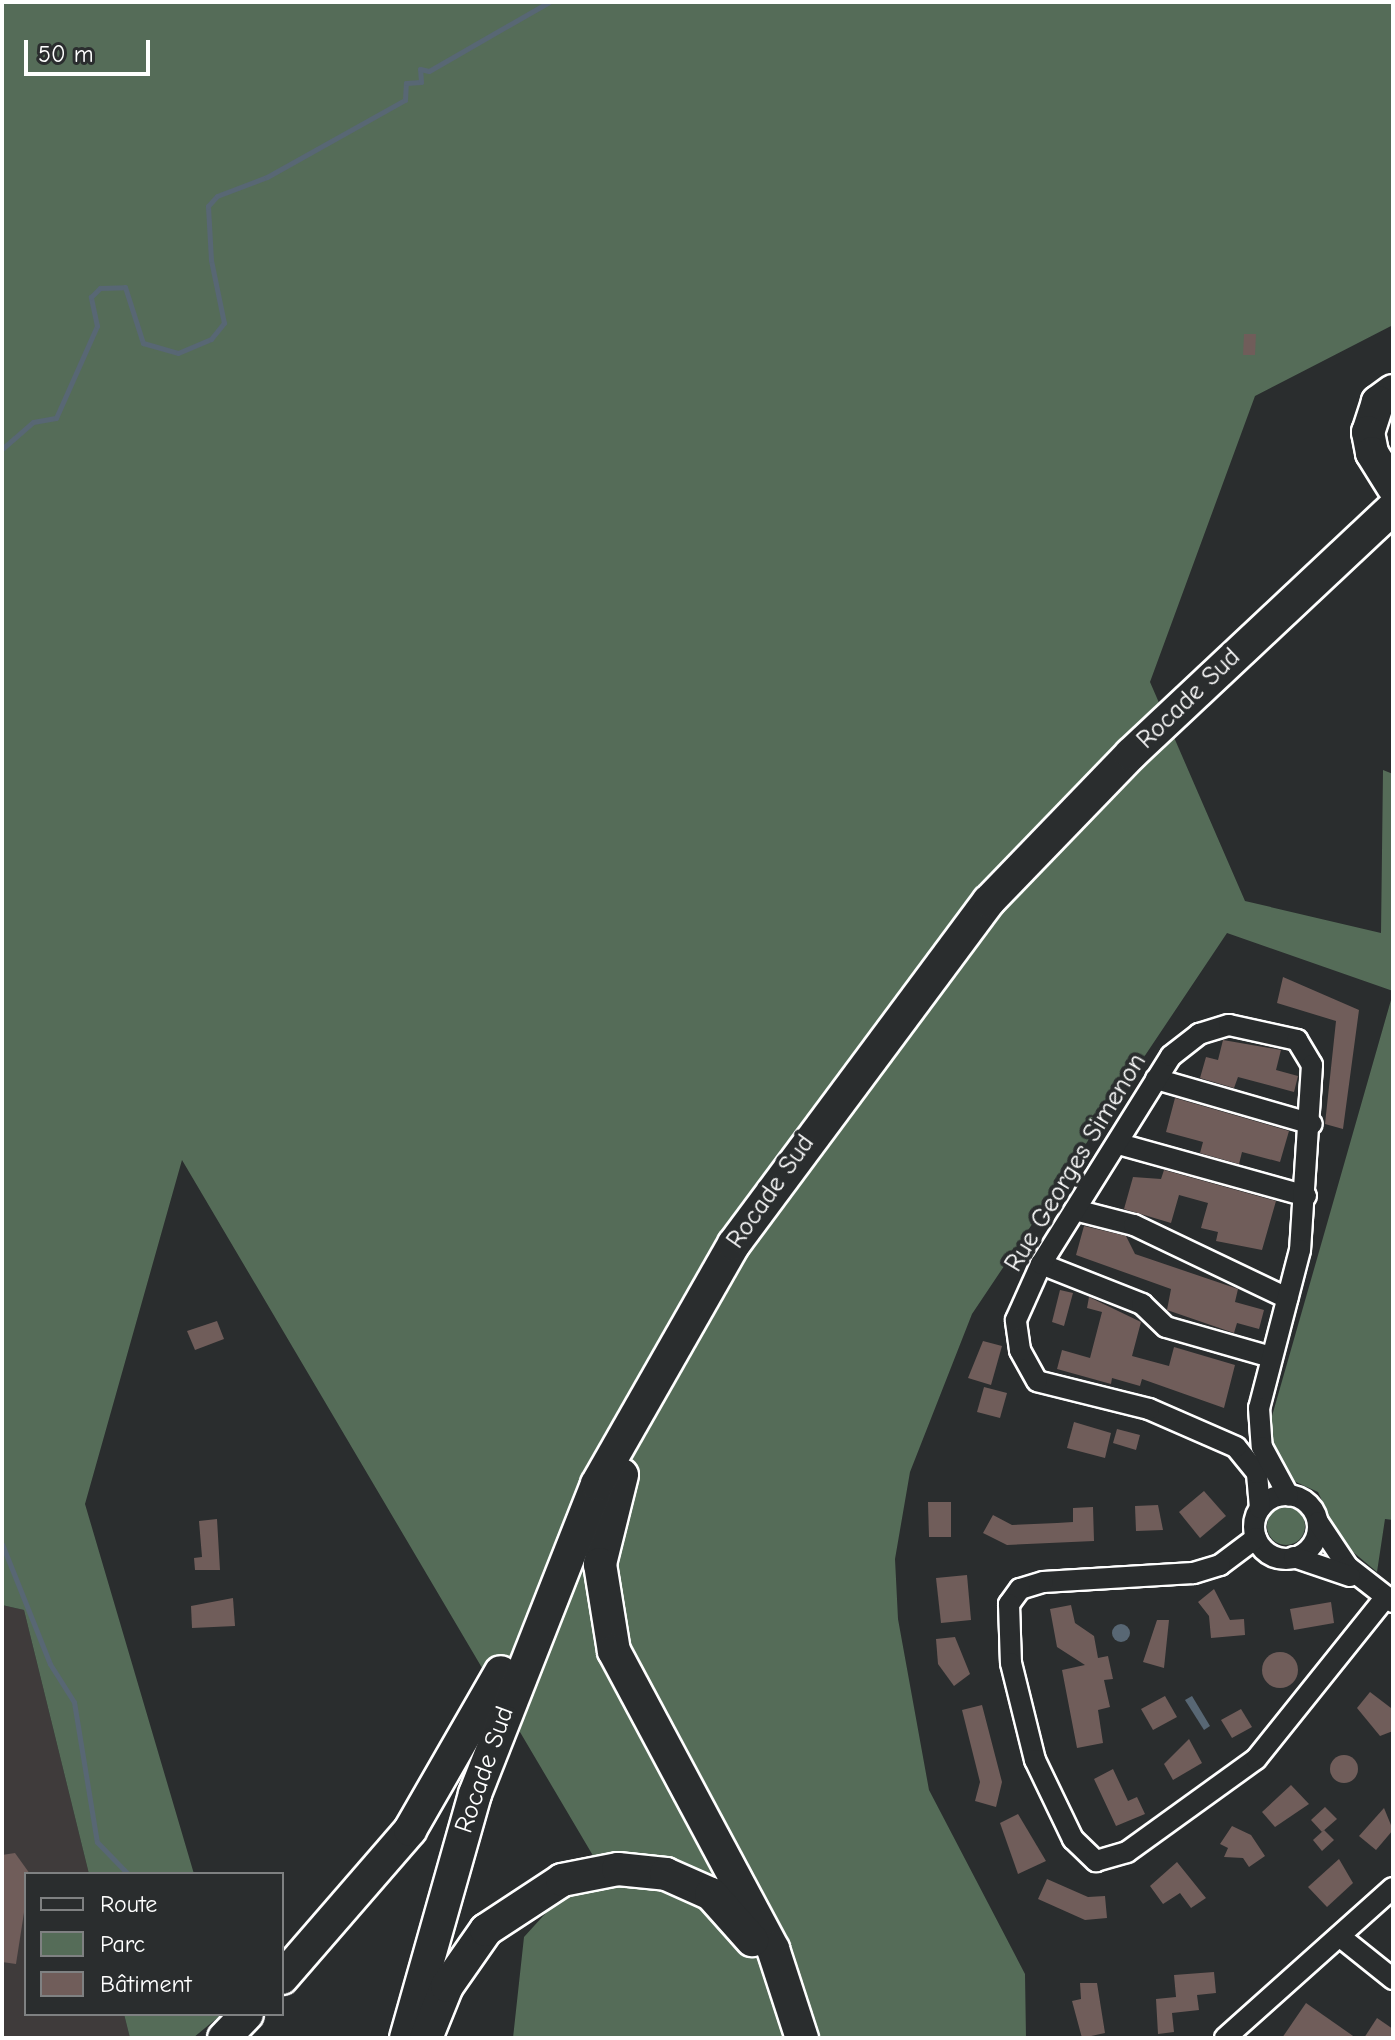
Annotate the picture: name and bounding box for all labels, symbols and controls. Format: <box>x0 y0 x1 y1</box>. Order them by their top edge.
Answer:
scale bar <box>28 24 154 74</box>
text: 50 m <box>38 40 94 68</box>
street label: Rocade Sud <box>1131 642 1247 756</box>
street label: Rue Georges Simenon <box>998 1048 1154 1278</box>
street label: Rocade Sud <box>720 1129 822 1255</box>
street label: Rocade Sud <box>449 1703 521 1837</box>
legend <box>24 1872 284 2016</box>
text: Route <box>100 1890 157 1918</box>
text: Parc <box>100 1930 145 1958</box>
text: Bâtiment <box>100 1970 192 1998</box>

